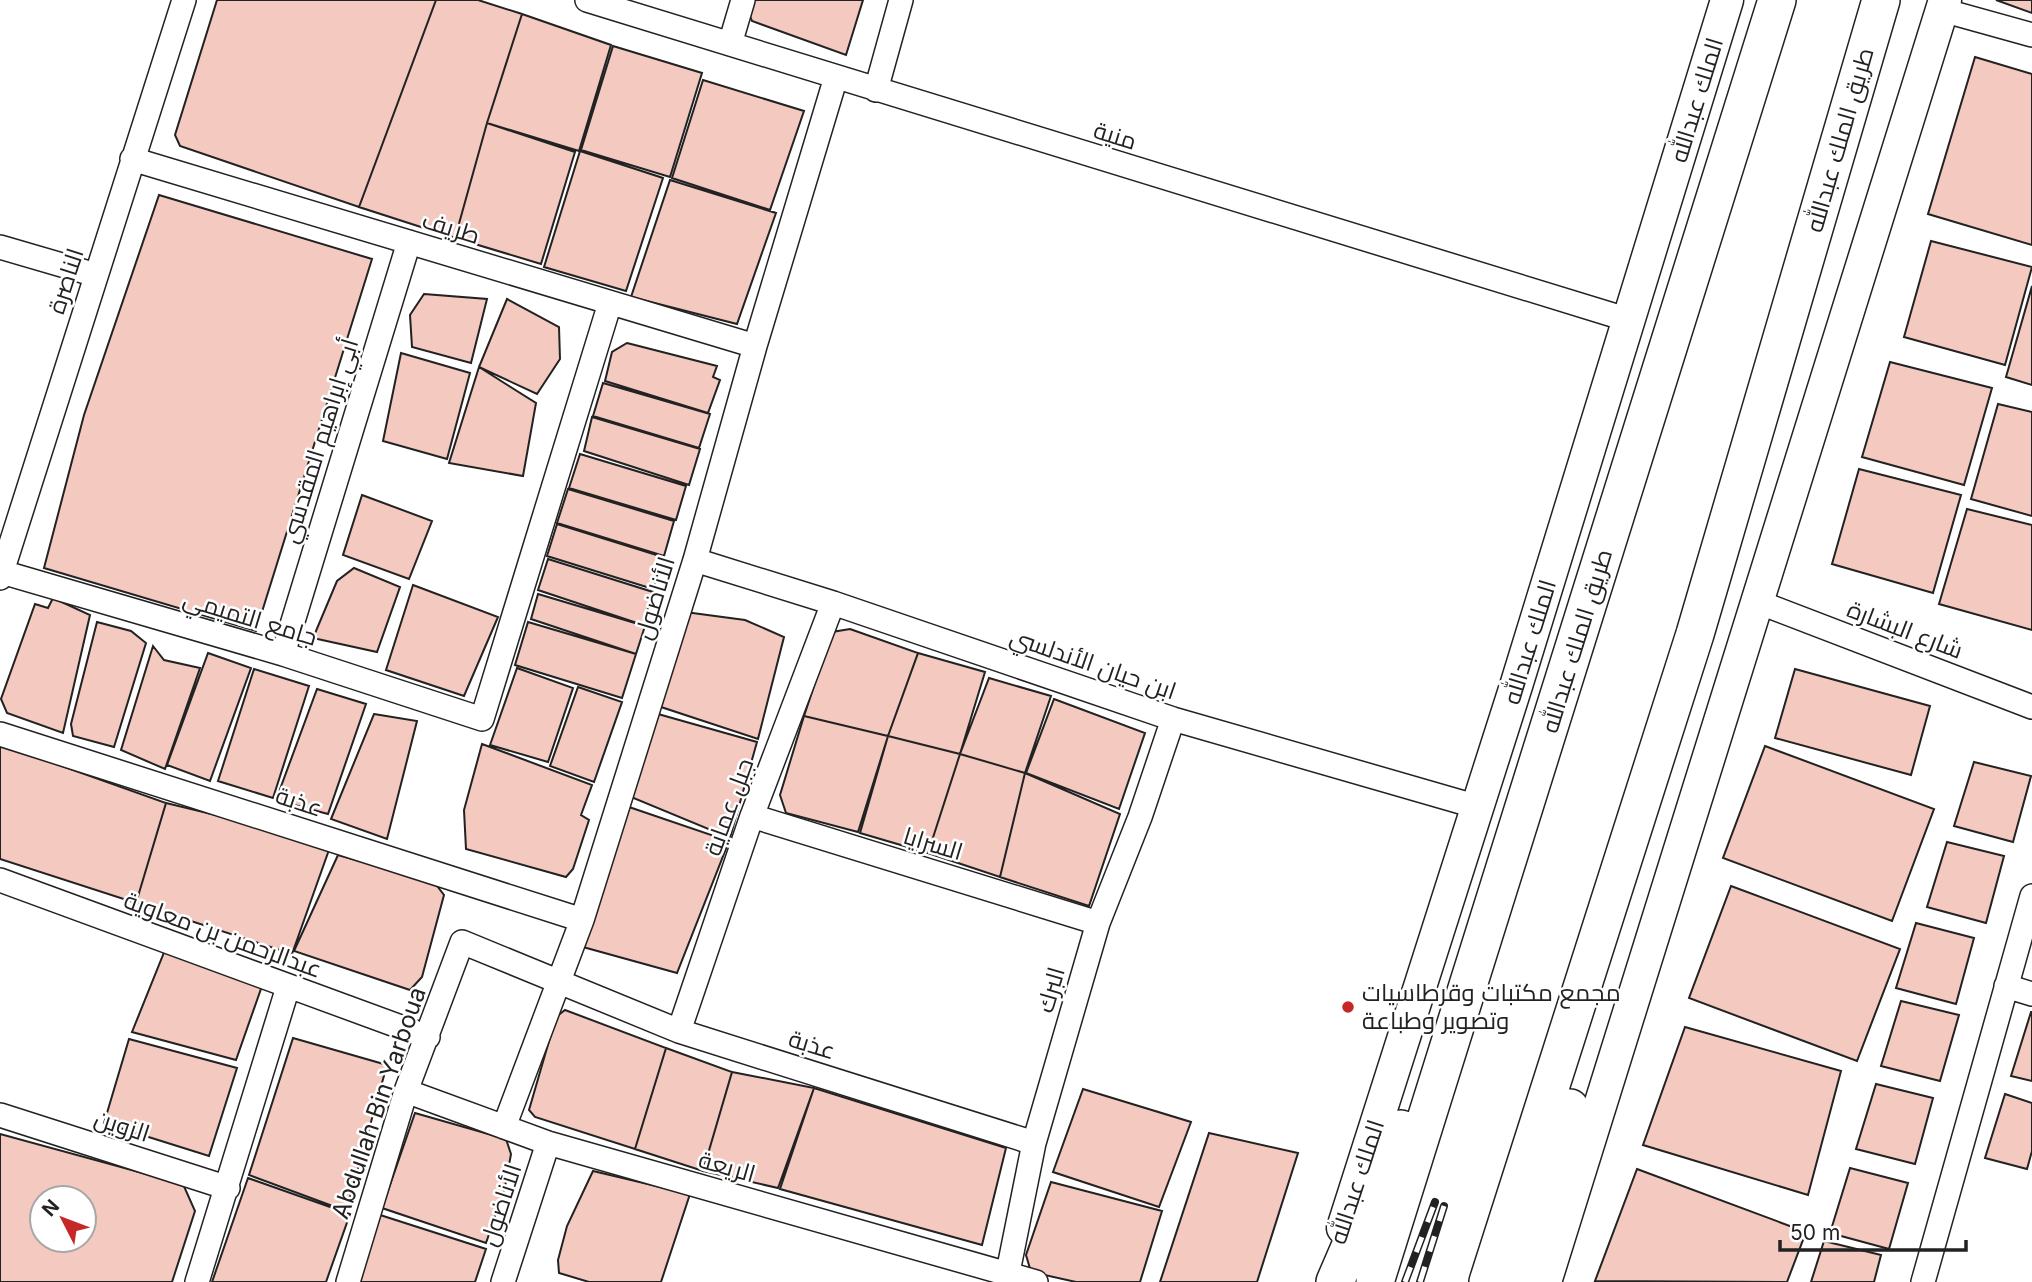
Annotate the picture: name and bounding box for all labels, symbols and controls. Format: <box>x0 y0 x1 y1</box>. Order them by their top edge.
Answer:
street label: الملك عبدالله <box>1663 34 1729 166</box>
street label: طريق الملك عبدالله <box>1798 44 1881 236</box>
street label: منية <box>1090 115 1140 156</box>
street label: طريف <box>419 205 483 250</box>
street label: الناصرة <box>41 244 90 317</box>
street label: أبي إبراهيم المقدسي <box>274 335 369 548</box>
street label: طريق الملك عبدالله <box>1534 545 1619 736</box>
street label: الأناضول <box>628 553 681 643</box>
street label: الملك عبدالله <box>1496 576 1562 708</box>
street label: جامع التميمي <box>178 583 321 656</box>
street label: شارع البشارة <box>1843 594 1967 667</box>
street label: ابن حيان الأندلسي <box>1005 622 1180 709</box>
street label: جبل عماية <box>698 754 760 860</box>
street label: عذبة <box>272 780 326 823</box>
street label: السرايا <box>900 821 966 866</box>
street label: عبدالرحمن بن معاوية <box>120 885 326 984</box>
street label: البرك <box>1030 964 1071 1016</box>
place label: مجمع مكتبات وقرطاسيات وتصوير وطباعة <box>1362 978 1621 1035</box>
street label: Abdullah Bin Yarboua <box>325 983 432 1222</box>
marker: مجمع مكتبات وقرطاسيات وتصوير وطباعة <box>1340 999 1356 1015</box>
street label: عذبة <box>785 1024 839 1065</box>
street label: الزوين <box>91 1103 154 1148</box>
street label: الملك عبدالله <box>1322 1116 1390 1248</box>
street label: الريعة <box>695 1145 759 1188</box>
street label: الأناضول <box>474 1160 527 1250</box>
north arrow <box>28 1184 98 1254</box>
text: N <box>37 1195 64 1221</box>
scale bar <box>1780 1208 1966 1252</box>
text: 50 m <box>1790 1220 1840 1245</box>

